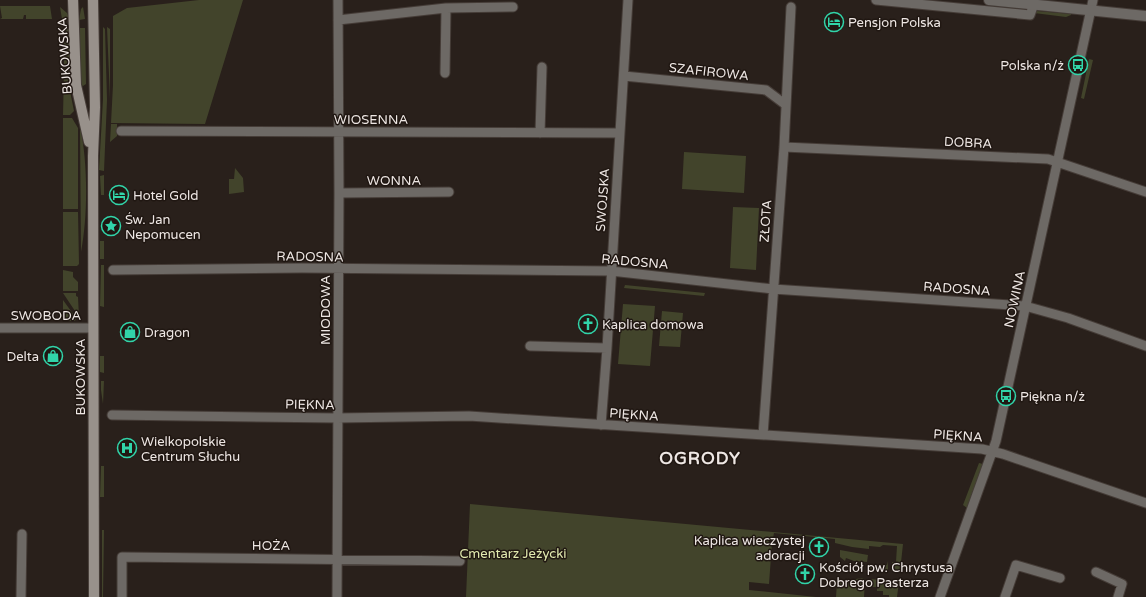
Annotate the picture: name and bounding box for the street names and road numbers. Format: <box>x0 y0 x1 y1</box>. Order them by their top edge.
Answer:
street label: BUKOWSKA <box>54 17 76 95</box>
street label: SZAFIROWA <box>668 60 750 84</box>
street label: WIOSENNA <box>334 112 408 128</box>
street label: DOBRA <box>943 134 993 152</box>
street label: SWOJSKA <box>593 167 613 232</box>
street label: WONNA <box>367 173 421 189</box>
street label: ZŁOTA <box>757 199 775 243</box>
street label: RADOSNA <box>276 248 344 266</box>
street label: RADOSNA <box>601 251 669 273</box>
street label: NOWINA <box>1001 269 1029 329</box>
street label: MIODOWA <box>318 275 334 345</box>
street label: RADOSNA <box>923 279 991 299</box>
street label: SWOBODA <box>11 308 82 324</box>
street label: BUKOWSKA <box>73 338 89 416</box>
street label: PIĘKNA <box>285 397 335 413</box>
street label: PIĘKNA <box>609 405 660 425</box>
street label: PIĘKNA <box>933 426 984 446</box>
street label: HOŻA <box>252 538 290 554</box>

